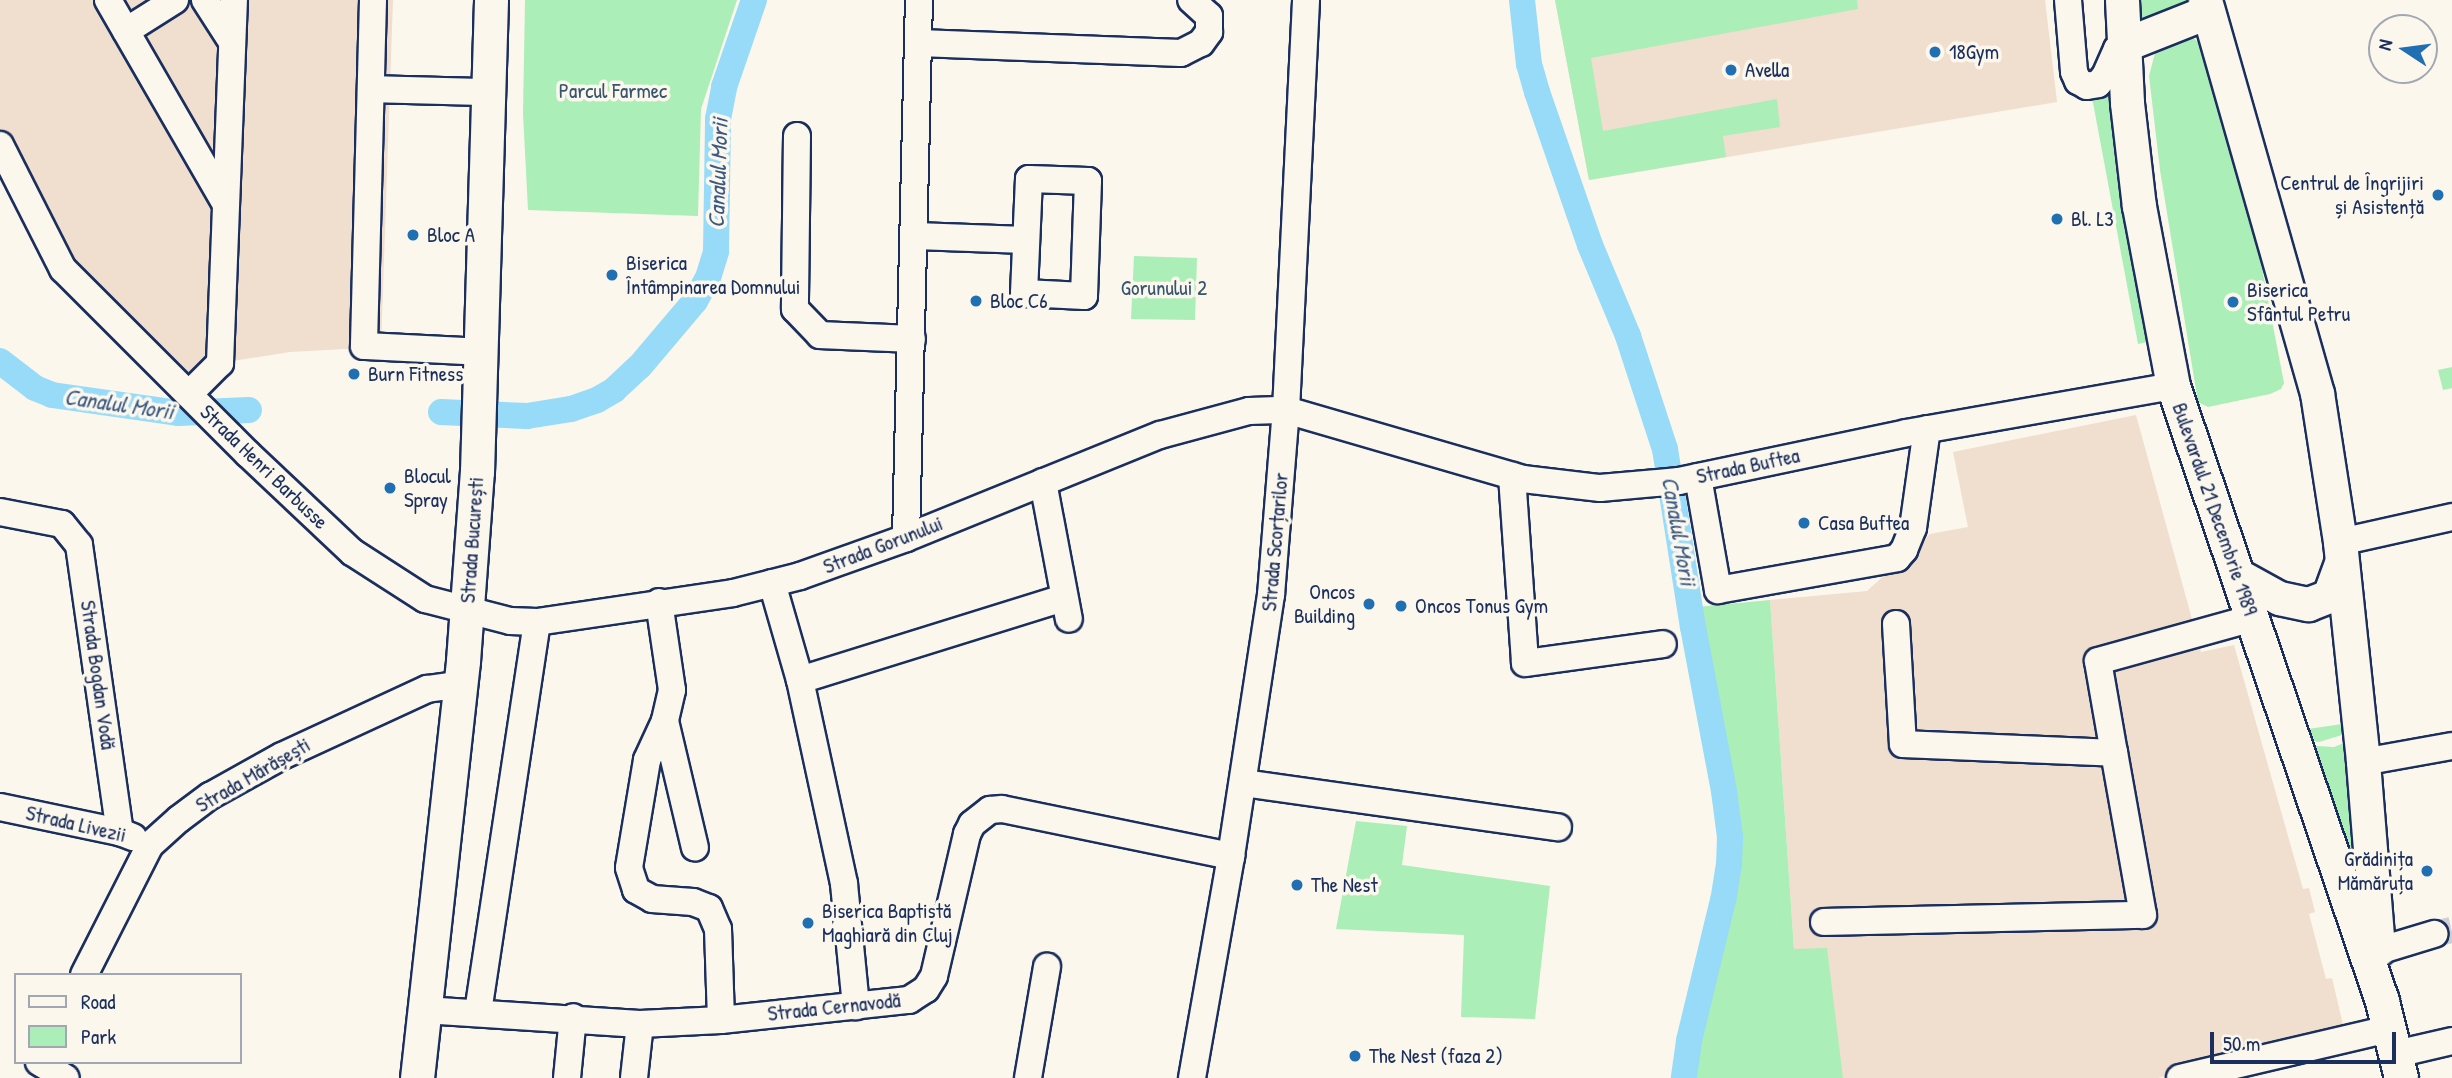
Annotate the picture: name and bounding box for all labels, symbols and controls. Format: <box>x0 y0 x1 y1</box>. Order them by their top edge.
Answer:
north arrow <box>2368 14 2438 84</box>
text: N <box>2371 37 2398 53</box>
place label: 18Gym <box>1949 39 1999 65</box>
marker: 18Gym <box>1927 44 1943 60</box>
place label: Avella <box>1745 57 1789 83</box>
marker: Avella <box>1723 62 1739 78</box>
park label: Parcul Farmec <box>559 78 667 104</box>
water label: Canalul Morii <box>702 118 734 228</box>
place label: Centrul de Îngrijiri și Asistență <box>2280 170 2424 220</box>
marker: Centrul de Îngrijiri și Asistență <box>2430 187 2446 203</box>
place label: Bl. L3 <box>2071 206 2114 232</box>
marker: Bl. L3 <box>2049 211 2065 227</box>
place label: Bloc A <box>427 222 475 248</box>
marker: Bloc A <box>405 227 421 243</box>
place label: Biserica Întâmpinarea Domnului <box>626 250 800 300</box>
marker: Biserica Întâmpinarea Domnului <box>604 267 620 283</box>
park label: Gorunului 2 <box>1121 275 1207 301</box>
place label: Biserica Sfântul Petru <box>2247 277 2350 327</box>
place label: Bloc C6 <box>990 288 1048 314</box>
marker: Bloc C6 <box>968 293 984 309</box>
marker: Biserica Sfântul Petru <box>2225 294 2241 310</box>
place label: Burn Fitness <box>368 361 463 387</box>
marker: Burn Fitness <box>346 366 362 382</box>
water label: Canalul Morii <box>63 383 175 425</box>
street label: Strada Henri Barbusse <box>195 399 333 535</box>
street label: Bulevardul 21 Decembrie 1989 <box>2167 400 2263 618</box>
street label: Strada Buftea <box>1694 443 1802 489</box>
place label: Blocul Spray <box>404 463 451 513</box>
street label: Strada Scorțarilor <box>1256 472 1294 612</box>
water label: Canalul Morii <box>1656 475 1702 587</box>
street label: Strada București <box>455 476 489 604</box>
marker: Blocul Spray <box>382 480 398 496</box>
place label: Casa Buftea <box>1818 510 1909 536</box>
street label: Strada Gorunului <box>820 511 946 579</box>
marker: Casa Buftea <box>1796 515 1812 531</box>
place label: Oncos Building <box>1294 579 1355 629</box>
place label: Oncos Tonus Gym <box>1415 593 1548 619</box>
marker: Oncos Building <box>1361 596 1377 612</box>
marker: Oncos Tonus Gym <box>1393 598 1409 614</box>
street label: Strada Bogdan Vodă <box>75 599 121 751</box>
street label: Strada Mărășești <box>191 732 315 818</box>
street label: Strada Livezii <box>23 800 129 848</box>
place label: Grădinița Mămăruța <box>2338 846 2413 896</box>
marker: Grădinița Mămăruța <box>2419 863 2435 879</box>
place label: The Nest <box>1311 872 1378 898</box>
marker: The Nest <box>1289 877 1305 893</box>
place label: Biserica Baptistă Maghiară din Cluj <box>822 898 953 948</box>
marker: Biserica Baptistă Maghiară din Cluj <box>800 915 816 931</box>
legend <box>14 973 242 1064</box>
text: Road <box>81 987 115 1016</box>
street label: Strada Cernavodă <box>766 987 902 1027</box>
scale bar <box>2214 1018 2400 1062</box>
text: Park <box>81 1022 116 1051</box>
text: 50 m <box>2223 1029 2260 1058</box>
place label: The Nest (faza 2) <box>1369 1043 1503 1069</box>
marker: The Nest (faza 2) <box>1347 1048 1363 1064</box>

